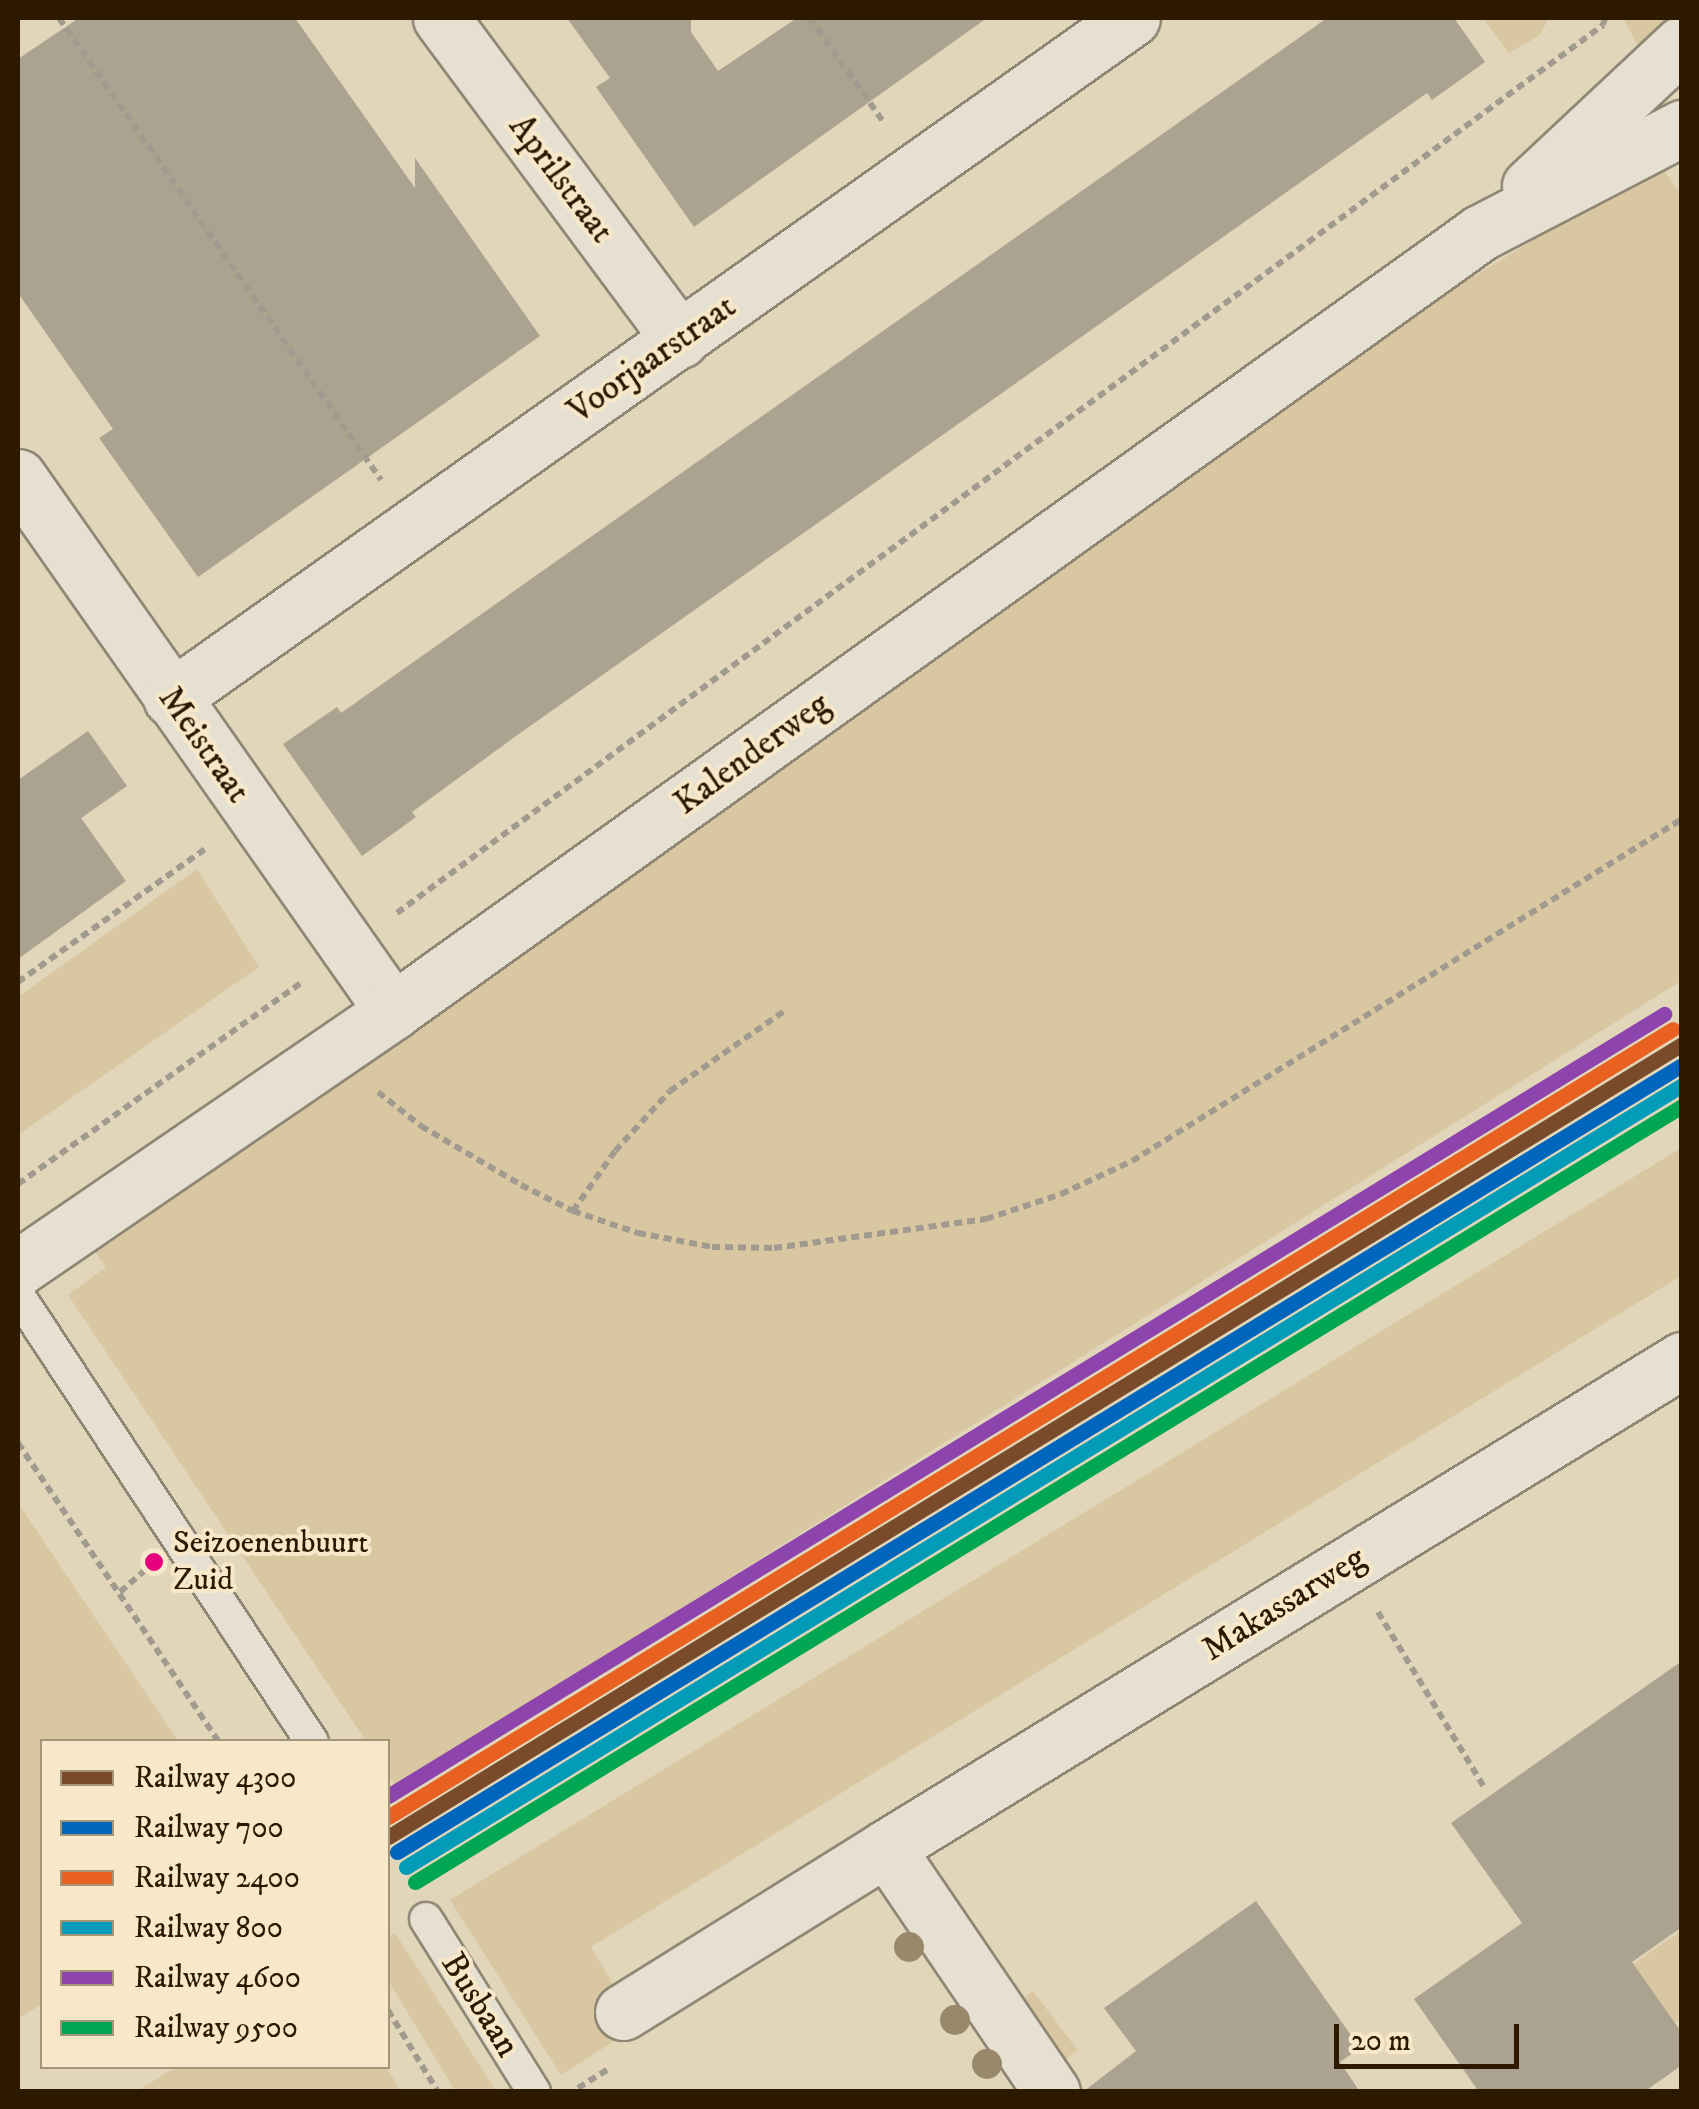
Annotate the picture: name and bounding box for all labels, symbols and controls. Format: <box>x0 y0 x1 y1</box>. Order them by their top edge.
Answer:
street label: Aprilstraat <box>499 107 623 251</box>
street label: Voorjaarstraat <box>560 286 744 432</box>
street label: Meistraat <box>149 679 259 811</box>
street label: Kalenderweg <box>666 684 838 824</box>
place label: Seizoenenbuurt Zuid <box>173 1525 369 1600</box>
street label: Makassarweg <box>1195 1537 1373 1671</box>
marker: Seizoenenbuurt Zuid <box>144 1552 164 1572</box>
legend <box>40 1739 390 2069</box>
text: Railway 4300 <box>134 1760 296 1797</box>
text: Railway 700 <box>134 1810 284 1847</box>
text: Railway 2400 <box>134 1860 300 1897</box>
text: Railway 800 <box>134 1910 283 1947</box>
street label: Busbaan <box>432 1945 528 2065</box>
text: Railway 4600 <box>134 1960 301 1997</box>
scale bar <box>1339 2004 1524 2066</box>
text: Railway 9500 <box>134 2010 298 2047</box>
text: 20 m <box>1351 2023 1411 2060</box>

